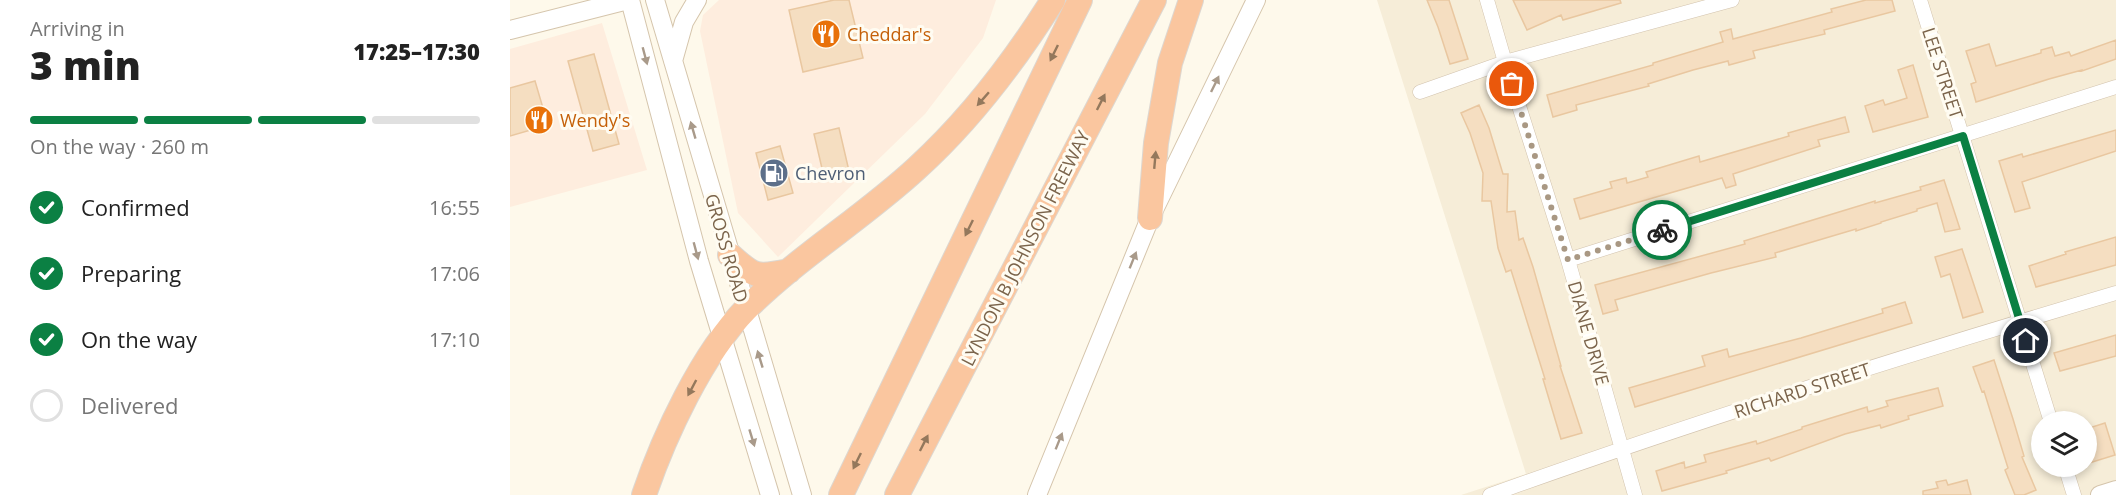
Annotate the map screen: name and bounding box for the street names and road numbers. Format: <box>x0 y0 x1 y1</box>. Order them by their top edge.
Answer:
street label: LEE STREET <box>1917 24 1969 122</box>
street label: LYNDON B JOHNSON FREEWAY <box>955 126 1095 370</box>
street label: GROSS ROAD <box>700 191 754 305</box>
street label: DIANE DRIVE <box>1563 278 1615 388</box>
street label: RICHARD STREET <box>1731 357 1873 423</box>

